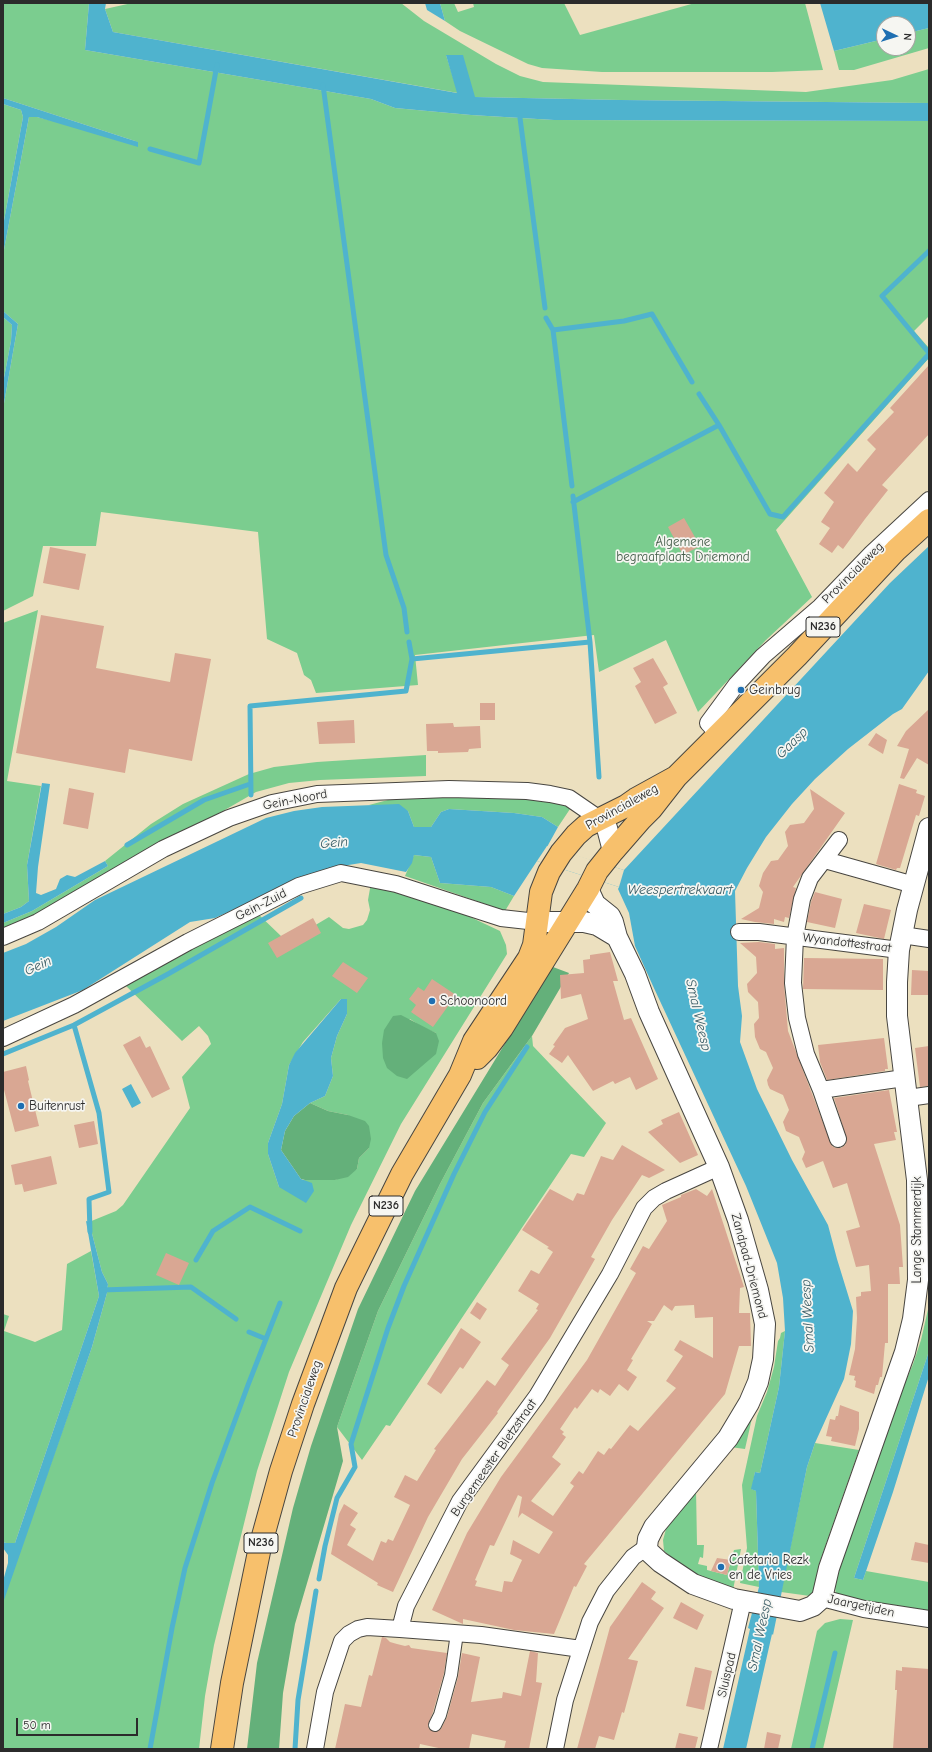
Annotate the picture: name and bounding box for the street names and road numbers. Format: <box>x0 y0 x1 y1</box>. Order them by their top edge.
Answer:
street label: Provincialeweg <box>819 539 887 607</box>
road number: N236 <box>806 617 840 637</box>
street label: Provincialeweg <box>583 781 661 833</box>
street label: Gein-Noord <box>262 786 328 814</box>
street label: Gein-Zuid <box>233 886 289 924</box>
street label: Wyandottestraat <box>802 930 892 956</box>
street label: Lange Stammerdijk <box>909 1176 925 1284</box>
road number: N236 <box>369 1196 403 1216</box>
street label: Zandpad-Driemond <box>727 1212 771 1320</box>
street label: Provincialeweg <box>284 1358 326 1440</box>
street label: Burgemeester Bletzstraat <box>448 1396 540 1520</box>
road number: N236 <box>244 1533 278 1553</box>
street label: Jaargetijden <box>826 1591 896 1621</box>
street label: Sluispad <box>714 1651 740 1699</box>

